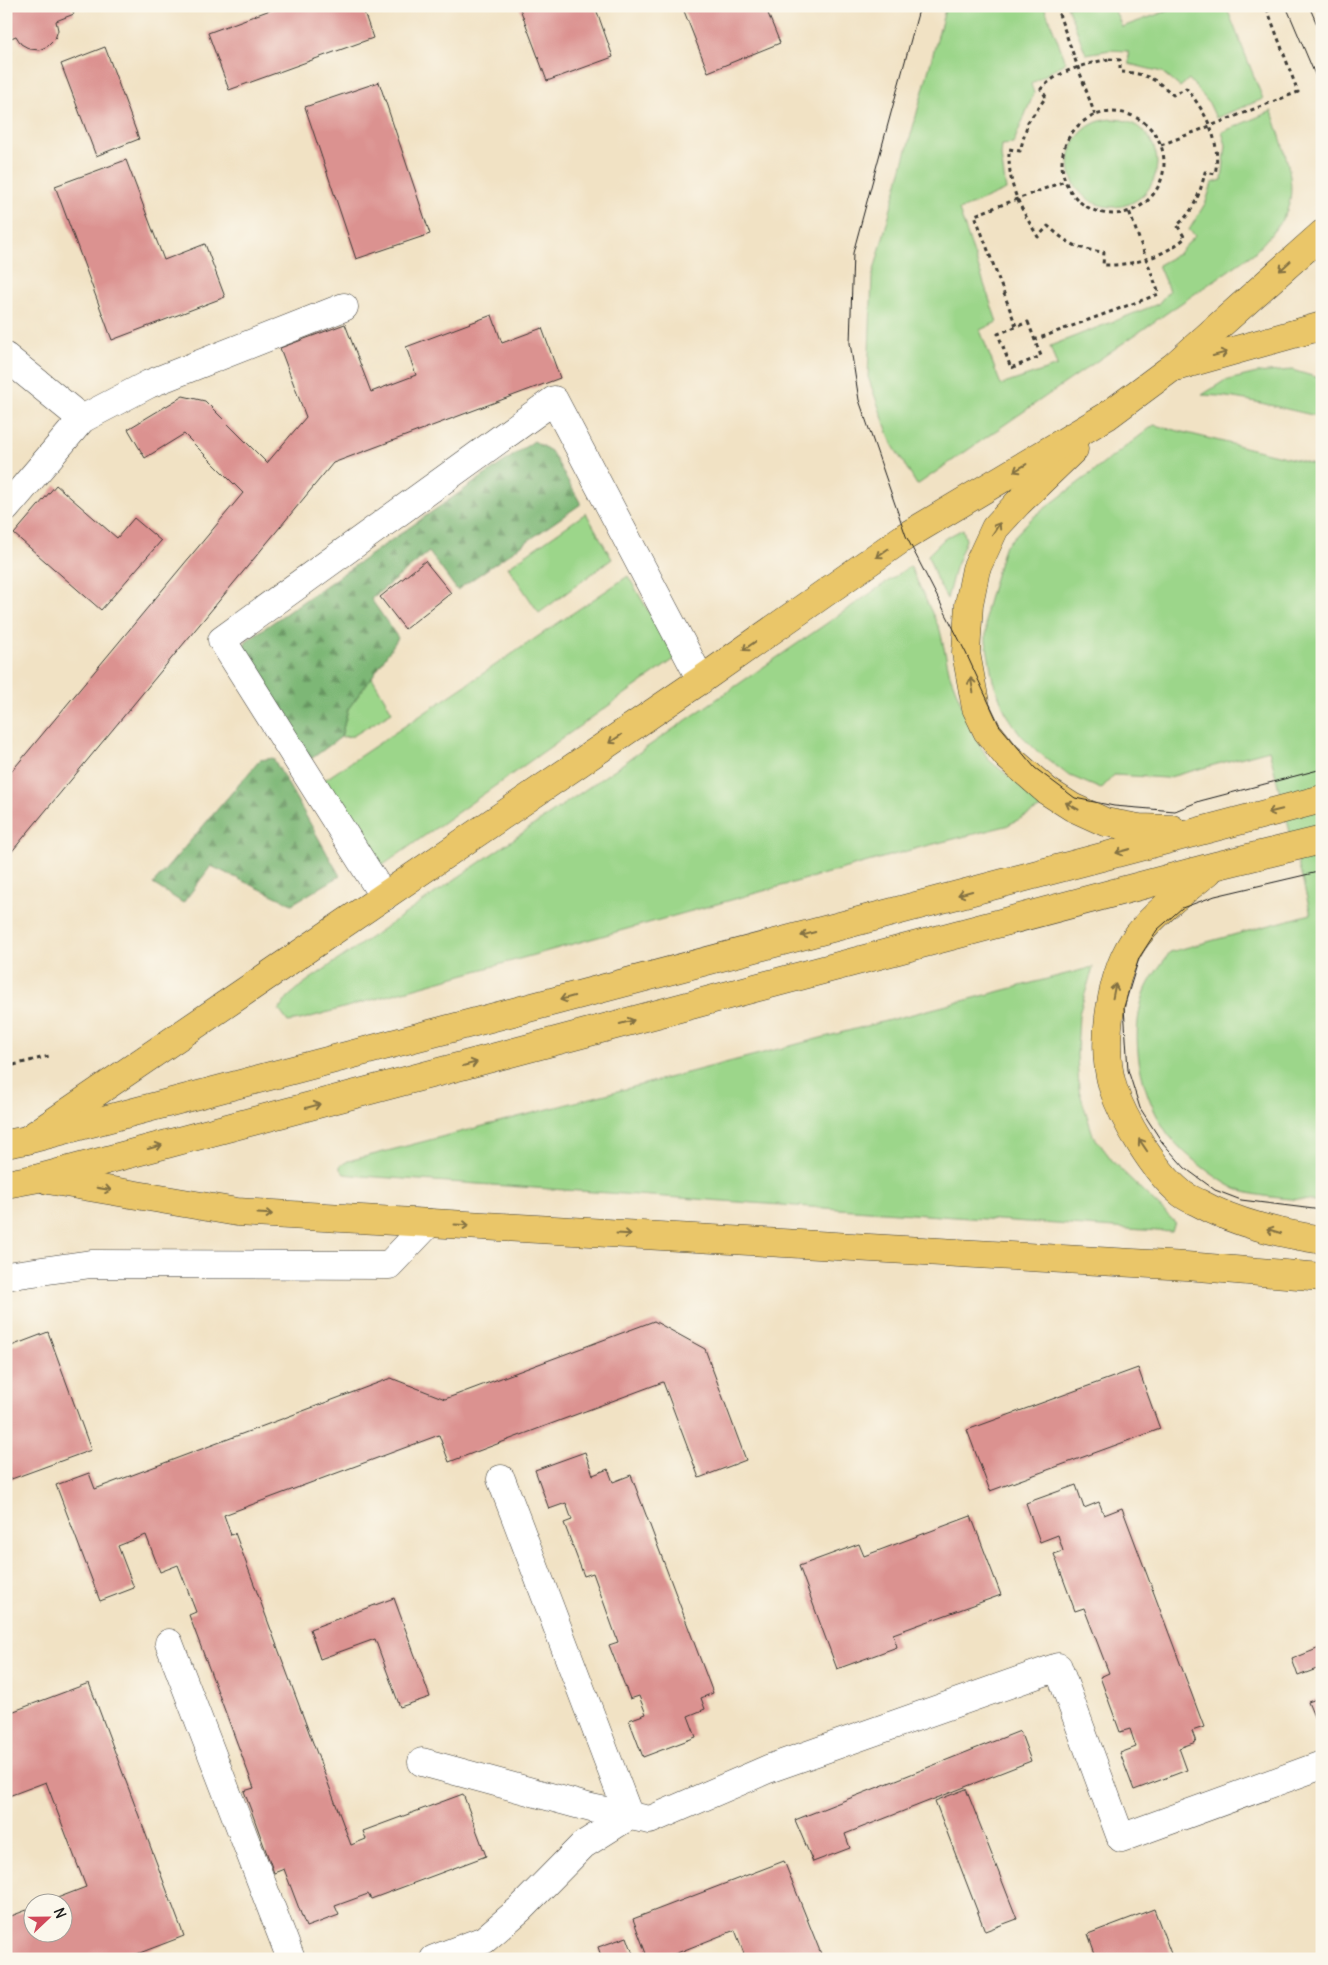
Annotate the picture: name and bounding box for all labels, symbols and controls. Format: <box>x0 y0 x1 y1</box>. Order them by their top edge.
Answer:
one-way arrow <box>1279 260 1292 272</box>
one-way arrow <box>1211 349 1227 359</box>
one-way arrow <box>1014 464 1028 474</box>
one-way arrow <box>991 522 1001 536</box>
one-way arrow <box>875 548 889 558</box>
one-way arrow <box>742 641 756 651</box>
one-way arrow <box>967 678 977 694</box>
one-way arrow <box>608 734 622 744</box>
one-way arrow <box>1065 801 1079 811</box>
one-way arrow <box>1267 807 1283 817</box>
one-way arrow <box>1115 847 1131 856</box>
one-way arrow <box>958 888 974 898</box>
one-way arrow <box>801 930 817 939</box>
one-way arrow <box>1110 983 1119 999</box>
one-way arrow <box>559 994 575 1003</box>
one-way arrow <box>618 1017 634 1026</box>
one-way arrow <box>461 1059 477 1068</box>
one-way arrow <box>304 1100 320 1110</box>
one-way arrow <box>1137 1139 1147 1153</box>
one-way arrow <box>147 1142 163 1151</box>
one-way arrow <box>96 1185 112 1195</box>
one-way arrow <box>256 1209 272 1218</box>
one-way arrow <box>454 1220 470 1229</box>
one-way arrow <box>1266 1226 1282 1236</box>
one-way arrow <box>616 1229 632 1238</box>
north arrow <box>22 1892 72 1942</box>
text: N <box>50 1905 70 1921</box>

